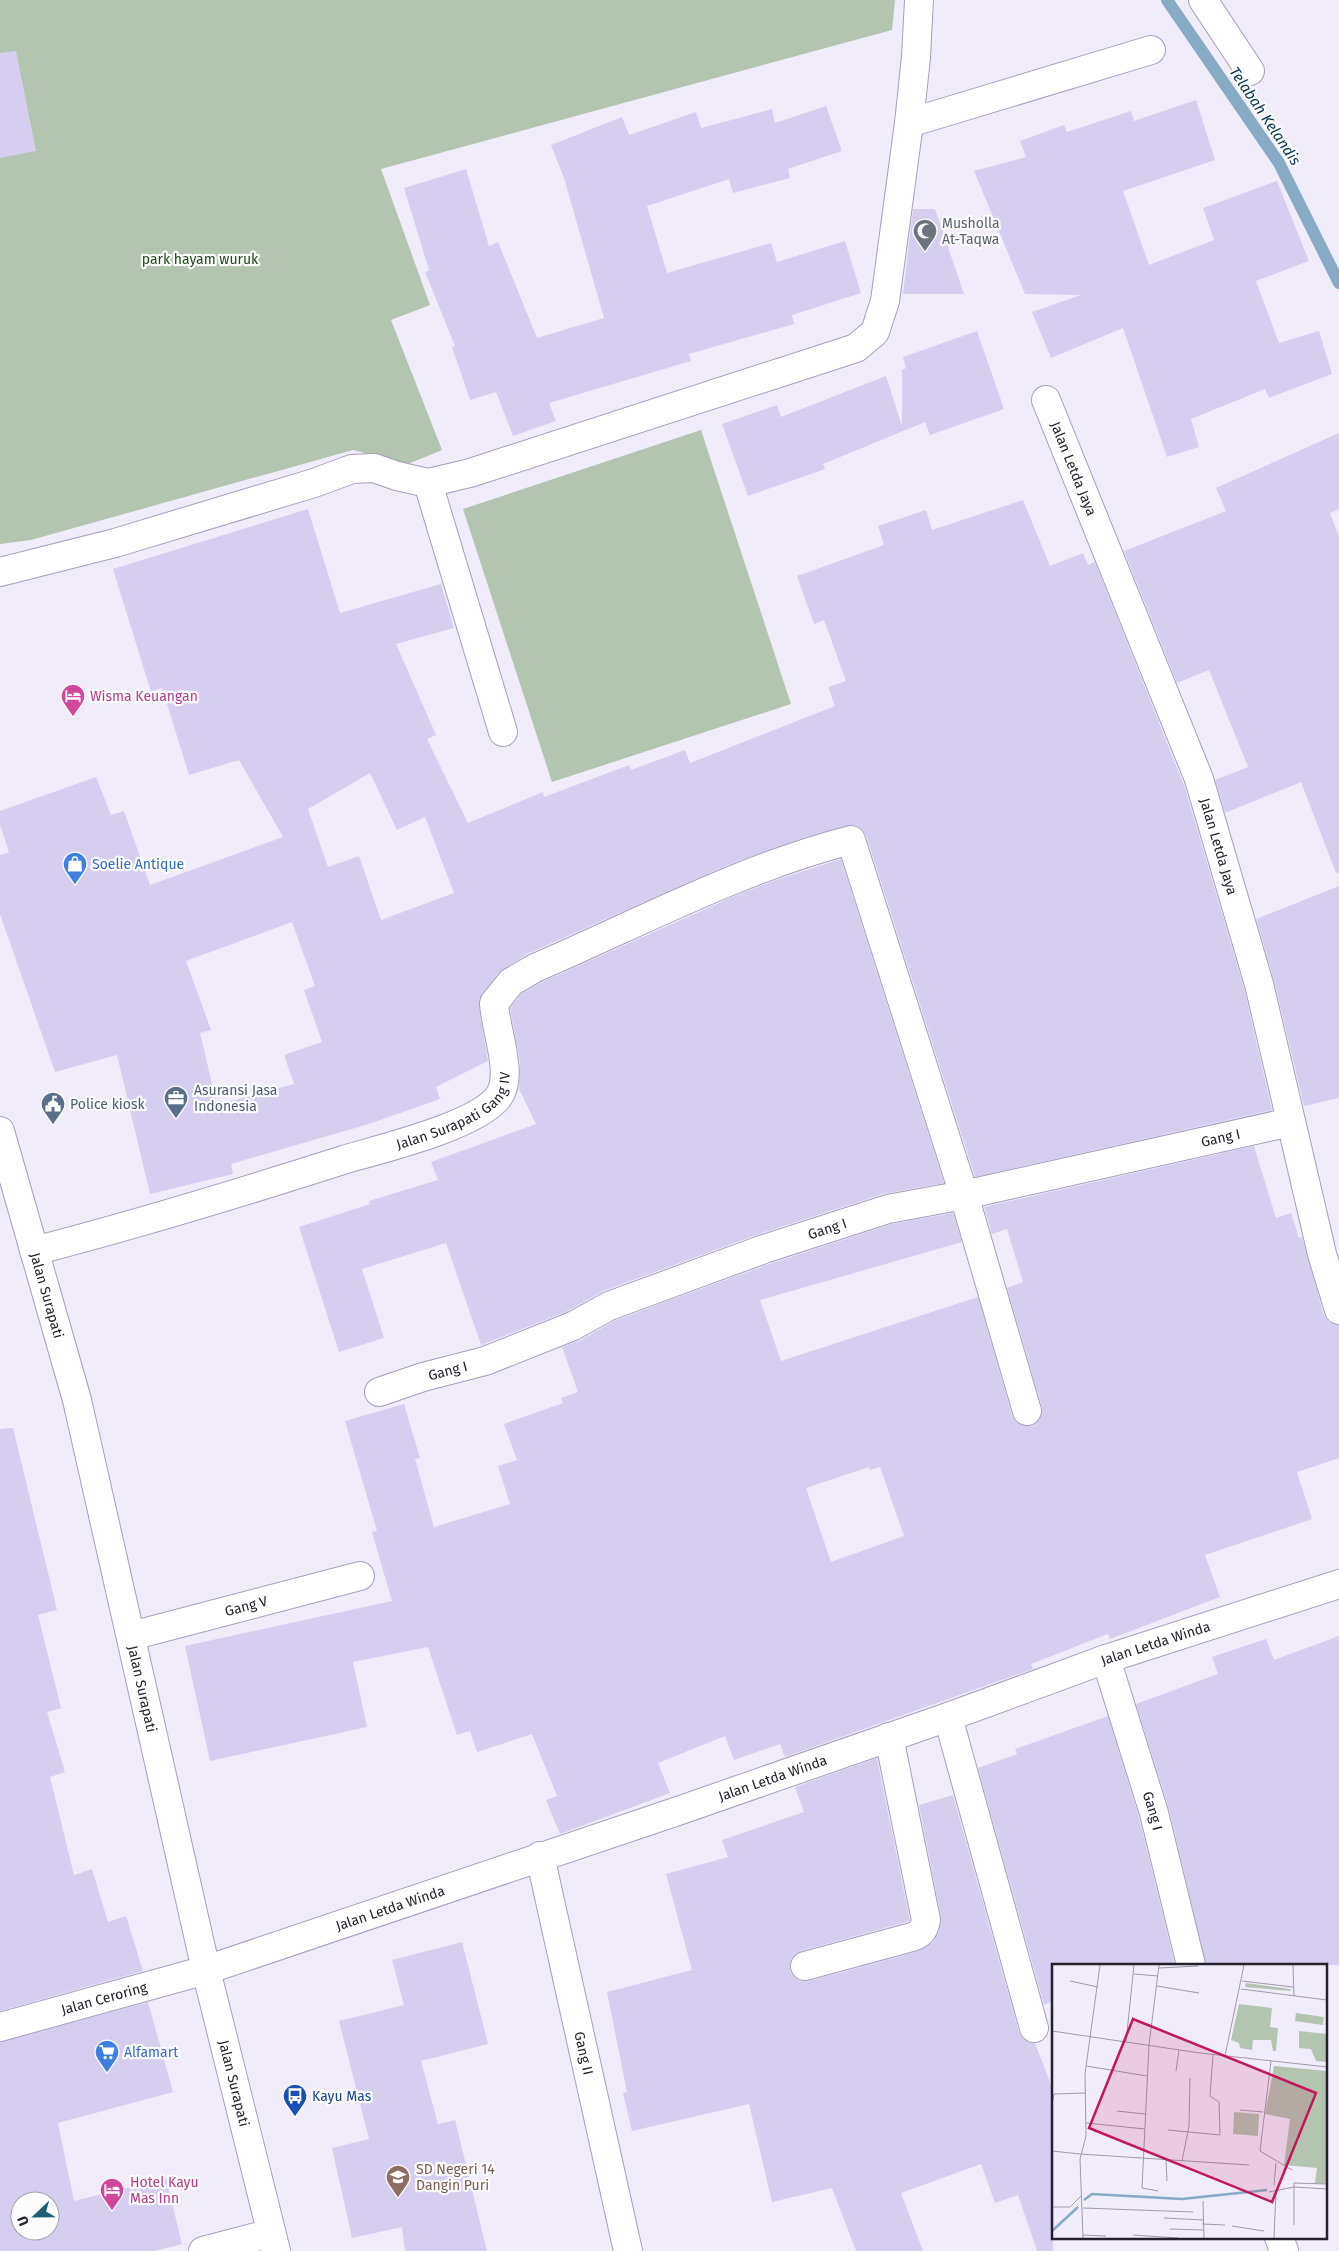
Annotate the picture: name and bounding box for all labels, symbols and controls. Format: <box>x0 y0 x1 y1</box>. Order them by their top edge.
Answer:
water label: Telabah Kelandis <box>1225 63 1305 169</box>
place label: Musholla At-Taqwa <box>942 215 1000 248</box>
mosque icon: Musholla At-Taqwa <box>912 218 938 252</box>
park label: park hayam wuruk <box>142 251 259 268</box>
street label: Jalan Letda Jaya <box>1047 419 1100 518</box>
hotel icon: Wisma Keuangan <box>60 683 86 717</box>
place label: Wisma Keuangan <box>90 688 198 705</box>
street label: Jalan Letda Jaya <box>1197 796 1241 897</box>
shop icon: Soelie Antique <box>62 851 88 885</box>
place label: Soelie Antique <box>92 856 184 873</box>
street label: Jalan Surapati Gang IV <box>394 1071 513 1153</box>
place label: Asuransi Jasa Indonesia <box>194 1082 277 1115</box>
office icon: Asuransi Jasa Indonesia <box>163 1085 189 1119</box>
public building icon: Police kiosk <box>40 1091 66 1125</box>
place label: Police kiosk <box>70 1096 146 1113</box>
street label: Gang I <box>1199 1125 1242 1150</box>
street label: Gang I <box>806 1214 849 1243</box>
street label: Jalan Surapati <box>27 1250 67 1340</box>
street label: Gang I <box>426 1357 469 1384</box>
street label: Gang V <box>223 1592 269 1620</box>
street label: Jalan Letda Winda <box>1098 1618 1212 1669</box>
street label: Jalan Surapati <box>124 1644 160 1734</box>
street label: Jalan Letda Winda <box>716 1751 829 1805</box>
street label: Gang I <box>1139 1789 1166 1832</box>
street label: Jalan Letda Winda <box>333 1882 447 1934</box>
inset map <box>1052 1964 1326 2238</box>
street label: Jalan Ceroring <box>59 1978 150 2018</box>
street label: Gang II <box>571 2030 597 2076</box>
street label: Jalan Surapati <box>215 2038 253 2128</box>
supermarket icon: Alfamart <box>94 2039 120 2073</box>
place label: Alfamart <box>124 2044 179 2061</box>
bus stop icon: Kayu Mas <box>282 2083 308 2117</box>
place label: Kayu Mas <box>312 2088 372 2105</box>
place label: SD Negeri 14 Dangin Puri <box>416 2161 495 2194</box>
school or university icon: SD Negeri 14 Dangin Puri <box>385 2164 411 2198</box>
place label: Hotel Kayu Mas Inn <box>130 2174 199 2207</box>
hotel icon: Hotel Kayu Mas Inn <box>99 2177 125 2211</box>
north arrow <box>10 2191 60 2241</box>
text: U <box>14 2213 33 2228</box>

